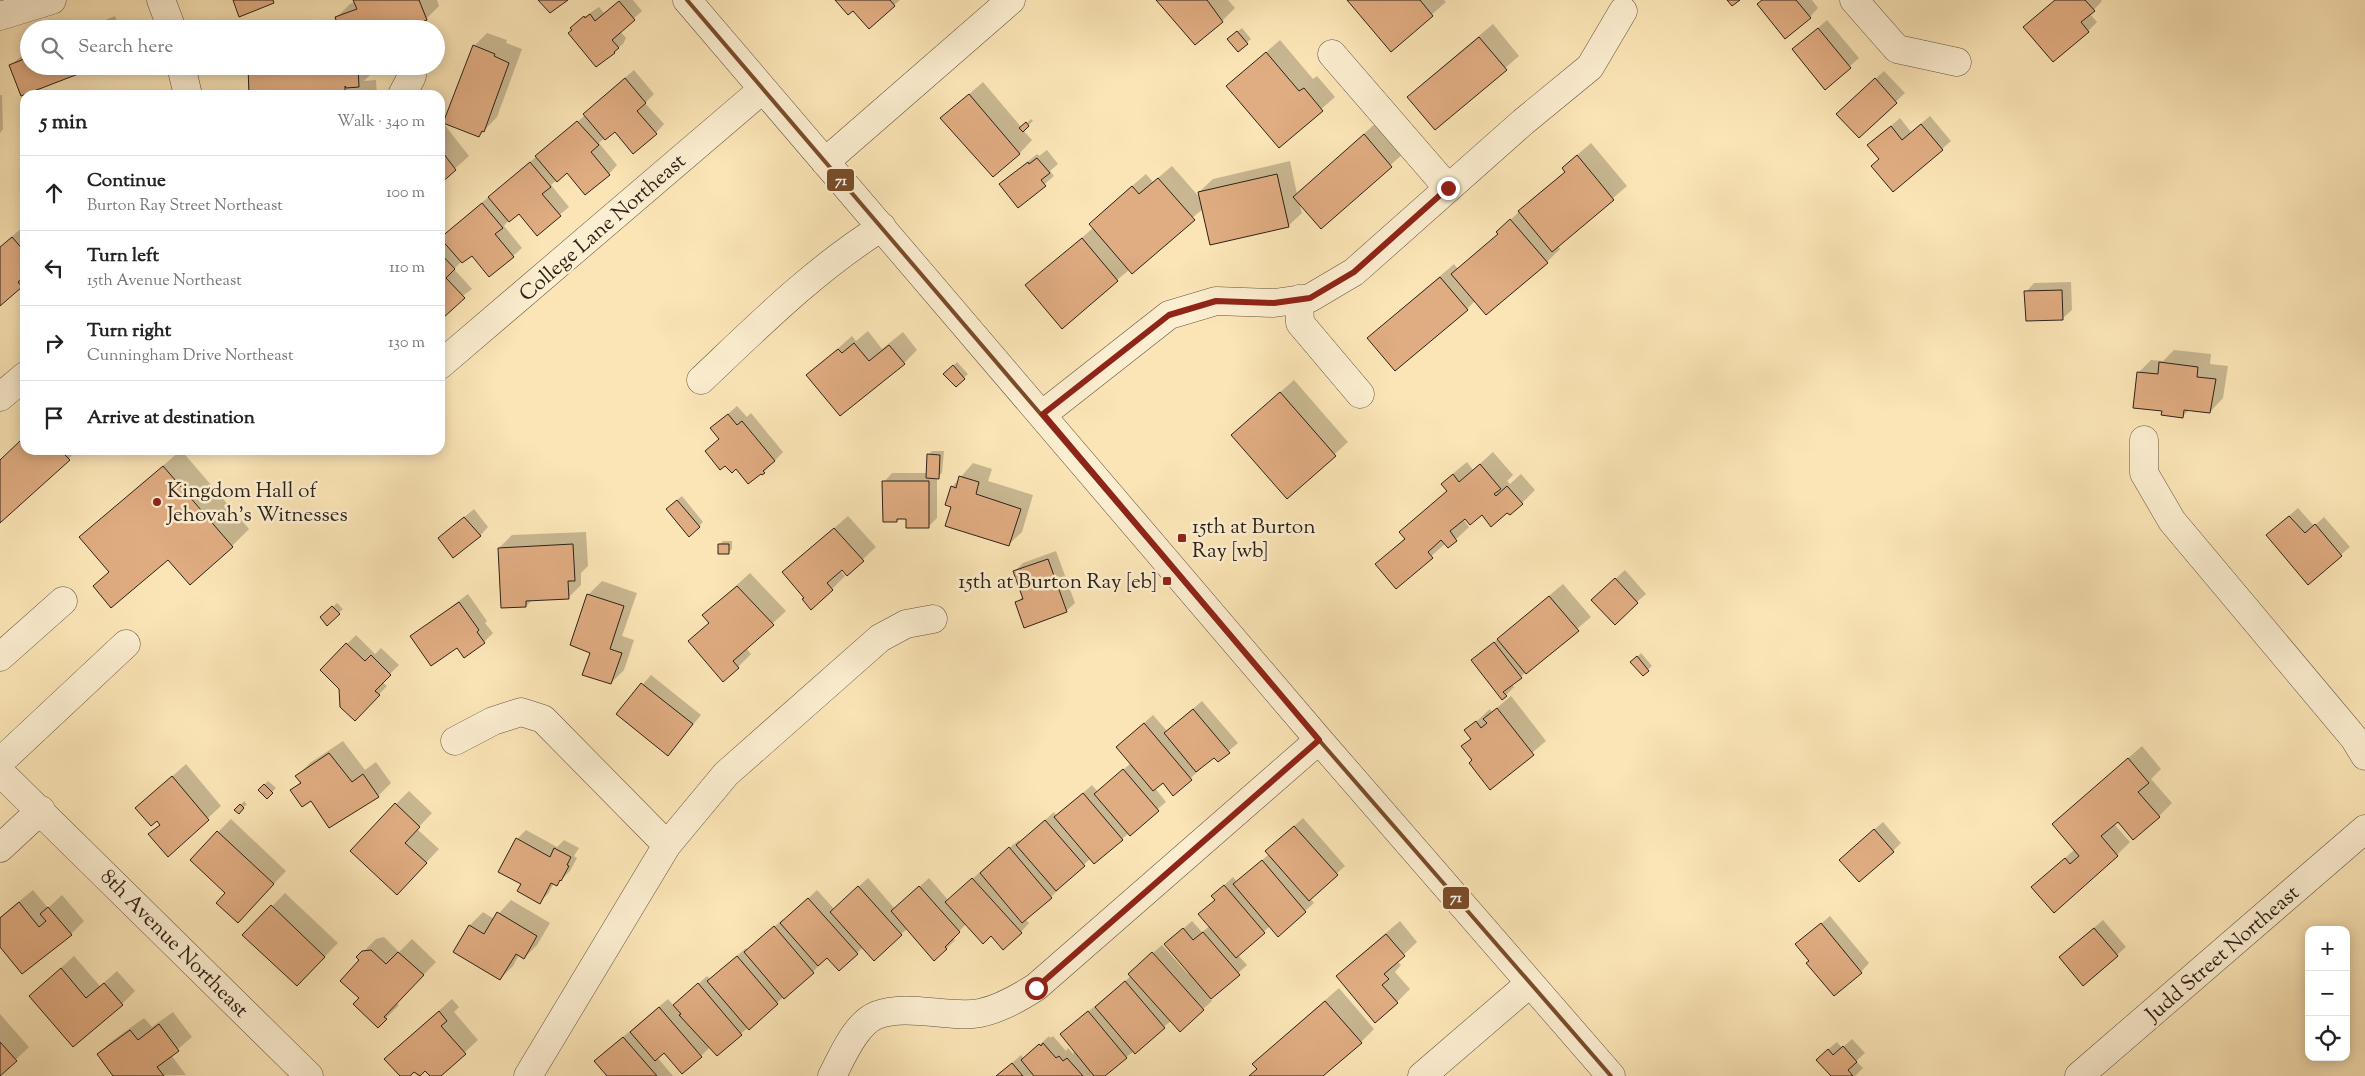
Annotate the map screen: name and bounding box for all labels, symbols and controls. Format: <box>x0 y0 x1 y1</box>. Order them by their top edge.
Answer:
search box <box>20 20 445 75</box>
icon: search <box>38 34 66 62</box>
text: Search here <box>78 34 173 61</box>
text: 5 min <box>40 108 87 138</box>
text: Walk · 340 m <box>337 111 425 134</box>
street label: College Lane Northeast <box>513 148 693 309</box>
text: Continue <box>87 168 166 195</box>
line badge: 71 <box>826 168 855 192</box>
text: 71 <box>835 172 847 192</box>
route end <box>1437 177 1460 200</box>
icon: ahead <box>40 179 68 207</box>
text: 100 m <box>386 182 425 205</box>
text: Burton Ray Street Northeast <box>87 195 283 218</box>
text: Turn left <box>87 243 159 270</box>
icon: left <box>40 254 68 282</box>
text: 110 m <box>389 257 425 280</box>
text: 15th Avenue Northeast <box>87 270 242 293</box>
text: Turn right <box>87 318 171 345</box>
icon: right <box>40 329 68 357</box>
text: 130 m <box>388 332 425 355</box>
text: Cunningham Drive Northeast <box>87 345 293 368</box>
icon: arrive <box>40 404 68 432</box>
text: Arrive at destination <box>87 405 255 432</box>
place label: Kingdom Hall of Jehovah's Witnesses <box>166 477 348 531</box>
marker: Kingdom Hall of Jehovah's Witnesses <box>151 496 163 508</box>
place label: 15th at Burton Ray [wb] <box>1192 513 1316 567</box>
marker: 15th at Burton Ray [wb] <box>1176 532 1188 544</box>
place label: 15th at Burton Ray [eb] <box>958 568 1157 598</box>
marker: 15th at Burton Ray [eb] <box>1161 575 1173 587</box>
street label: 8th Avenue Northeast <box>93 863 255 1025</box>
street label: Judd Street Northeast <box>2139 879 2307 1030</box>
line badge: 71 <box>1442 886 1470 910</box>
text: 71 <box>1450 889 1462 909</box>
map controls <box>2305 926 2350 1061</box>
button: + <box>2305 926 2350 971</box>
button: − <box>2305 971 2350 1016</box>
route start <box>1025 977 1048 1000</box>
button: locate <box>2305 1016 2350 1061</box>

